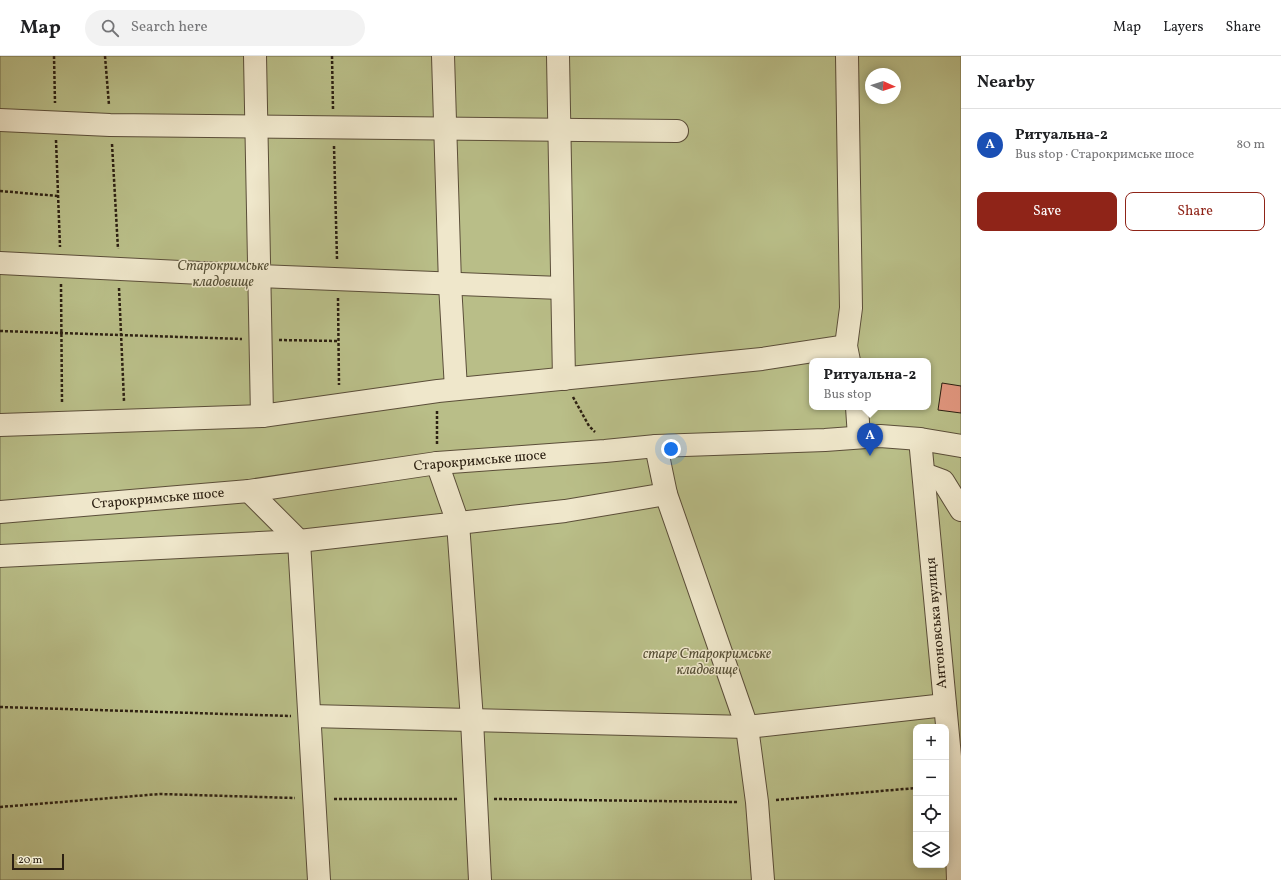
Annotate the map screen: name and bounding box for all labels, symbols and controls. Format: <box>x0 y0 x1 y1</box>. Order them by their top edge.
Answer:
search box <box>85 10 365 46</box>
text: Map <box>20 15 61 41</box>
icon: search <box>99 17 121 39</box>
text: Search here <box>131 17 208 38</box>
text: Map <box>1113 18 1141 37</box>
text: Layers <box>1163 18 1203 37</box>
text: Share <box>1225 18 1261 37</box>
north arrow <box>865 68 901 104</box>
text: Nearby <box>977 71 1035 94</box>
text: Ритуальна-2 <box>1015 125 1108 146</box>
text: A <box>985 136 995 154</box>
text: 80 m <box>1236 136 1265 154</box>
text: Bus stop · Старокримське шосе <box>1015 146 1194 164</box>
button: Save <box>977 192 1117 231</box>
button: Share <box>1125 192 1265 231</box>
park label: Старокримське кладовище <box>177 257 269 292</box>
popup <box>809 358 931 410</box>
text: Ритуальна-2 <box>824 365 916 386</box>
text: Bus stop <box>824 386 872 404</box>
pin: A <box>857 423 883 456</box>
your location <box>661 439 681 459</box>
street label: Старокримське шосе <box>413 446 547 476</box>
street label: Старокримське шосе <box>91 484 225 514</box>
street label: Антоновська вулиця <box>922 556 952 690</box>
park label: старе Старокримське кладовище <box>643 645 771 680</box>
map controls <box>913 724 949 868</box>
button: + <box>913 724 949 760</box>
button: − <box>913 760 949 796</box>
button: locate <box>913 796 949 832</box>
button: layers <box>913 832 949 868</box>
scale bar <box>12 852 64 871</box>
text: 20 m <box>18 853 42 868</box>

